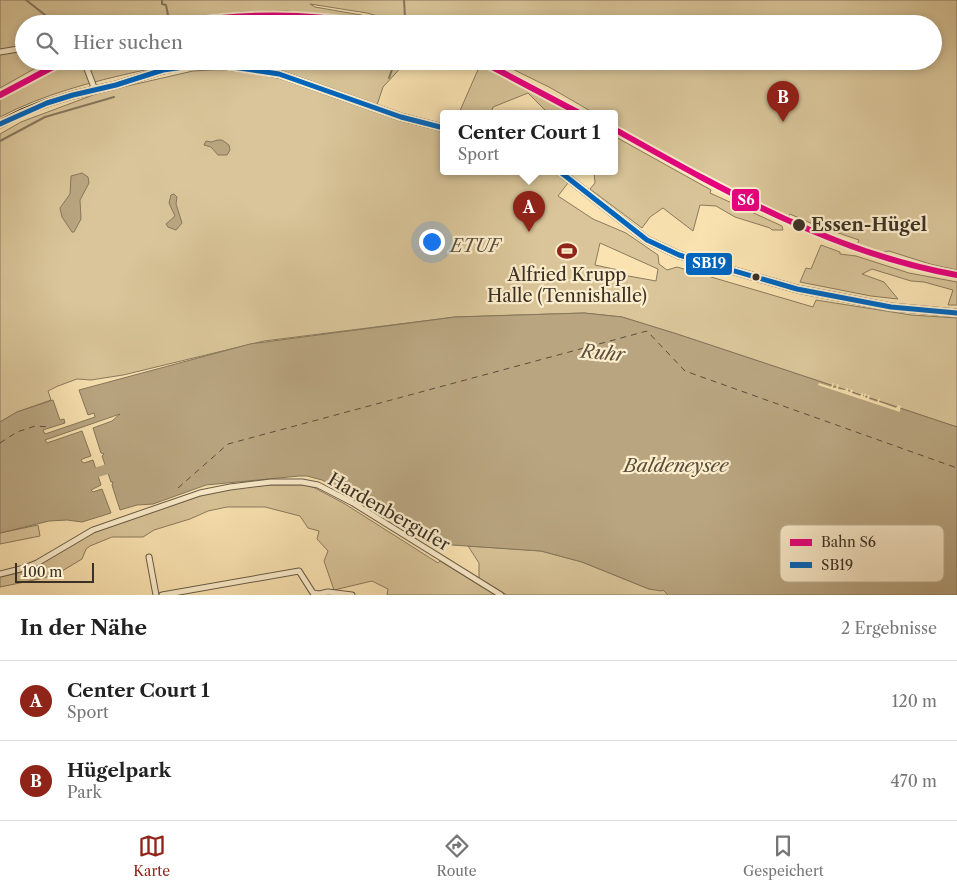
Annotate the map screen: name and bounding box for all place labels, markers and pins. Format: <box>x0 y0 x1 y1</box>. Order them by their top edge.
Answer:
pin: B <box>767 81 799 122</box>
pin: A <box>513 191 545 232</box>
place label: Essen-Hügel <box>811 214 927 236</box>
marker: Essen-Hügel <box>791 217 807 233</box>
sports icon: Alfried Krupp Halle (Tennishalle) <box>556 240 578 262</box>
place label: Alfried Krupp Halle (Tennishalle) <box>487 264 647 307</box>
unlabelled marker <box>751 272 761 282</box>

